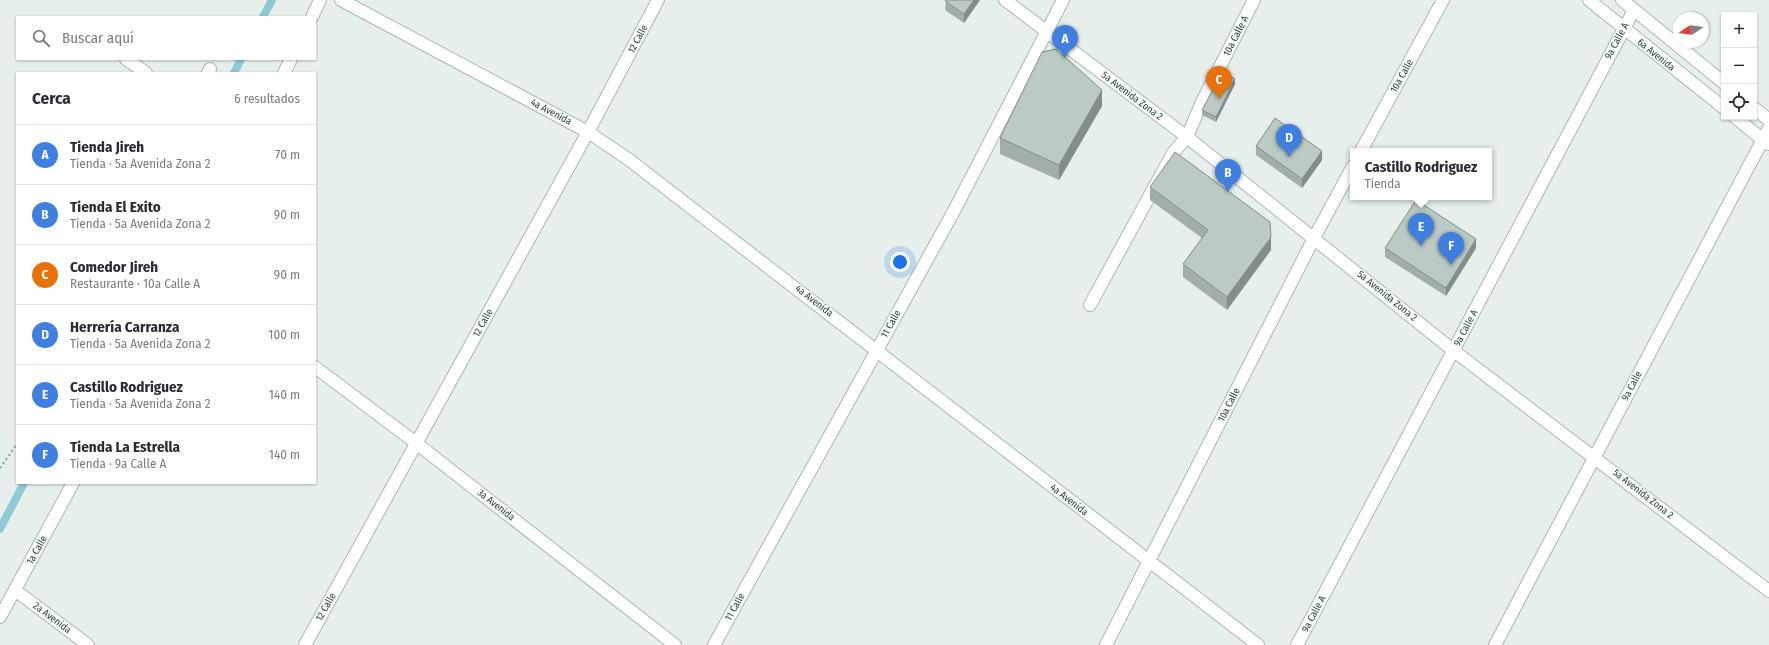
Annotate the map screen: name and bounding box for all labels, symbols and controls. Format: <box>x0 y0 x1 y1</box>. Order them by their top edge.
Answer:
north arrow <box>1673 12 1709 48</box>
map controls <box>1721 12 1757 120</box>
button: + <box>1721 12 1757 48</box>
street label: 10a Calle A <box>1221 13 1252 58</box>
search box <box>16 16 316 60</box>
street label: 9a Calle A <box>1602 20 1632 61</box>
street label: 12 Calle <box>626 23 651 55</box>
pin: A <box>1052 25 1078 58</box>
icon: search <box>30 27 52 49</box>
text: Buscar aquí <box>62 29 134 47</box>
street label: 6a Avenida <box>1635 36 1677 74</box>
button: − <box>1721 48 1757 84</box>
street label: 10a Calle <box>1388 57 1416 95</box>
pin: C <box>1206 66 1232 99</box>
street label: 5a Avenida Zona 2 <box>1099 69 1165 123</box>
button: locate <box>1721 84 1757 120</box>
text: Cerca <box>32 88 71 109</box>
text: 6 resultados <box>234 91 300 106</box>
street label: 4a Avenida <box>528 96 574 128</box>
pin: D <box>1276 124 1302 157</box>
text: Tienda Jireh <box>70 138 144 156</box>
text: A <box>41 147 49 162</box>
text: 70 m <box>275 147 300 162</box>
popup <box>1350 148 1492 200</box>
text: Tienda · 5a Avenida Zona 2 <box>70 156 210 171</box>
text: Castillo Rodriguez <box>1365 158 1477 176</box>
pin: B <box>1215 159 1241 192</box>
text: Tienda <box>1365 176 1401 191</box>
text: Tienda El Exito <box>70 198 161 216</box>
text: B <box>41 207 49 222</box>
text: 90 m <box>274 207 300 222</box>
pin: E <box>1408 213 1434 246</box>
text: Tienda · 5a Avenida Zona 2 <box>70 216 210 231</box>
pin: F <box>1438 232 1464 265</box>
your location <box>890 252 910 272</box>
text: Comedor Jireh <box>70 258 158 276</box>
text: C <box>42 267 48 282</box>
text: 90 m <box>274 267 300 282</box>
street label: 5a Avenida Zona 2 <box>1355 268 1420 324</box>
text: Restaurante · 10a Calle A <box>70 276 200 291</box>
street label: 4a Avenida <box>793 282 835 320</box>
street label: 12 Calle <box>470 307 496 339</box>
street label: 9a Calle A <box>1451 307 1481 348</box>
street label: 11 Calle <box>878 308 904 340</box>
text: Herrería Carranza <box>70 318 179 336</box>
text: D <box>41 327 49 342</box>
text: 100 m <box>268 327 300 342</box>
text: Tienda · 5a Avenida Zona 2 <box>70 336 210 351</box>
street label: 9a Calle <box>1619 369 1645 403</box>
text: Castillo Rodriguez <box>70 378 183 396</box>
street label: 10a Calle <box>1215 386 1243 424</box>
text: E <box>42 387 48 402</box>
text: 140 m <box>269 387 300 402</box>
text: Tienda · 5a Avenida Zona 2 <box>70 396 210 411</box>
text: Tienda La Estrella <box>70 438 180 456</box>
text: F <box>42 447 48 462</box>
text: 140 m <box>269 447 300 462</box>
text: Tienda · 9a Calle A <box>70 456 166 471</box>
street label: 5a Avenida Zona 2 <box>1610 467 1676 522</box>
street label: 4a Avenida <box>1048 481 1090 519</box>
street label: 3a Avenida <box>475 487 517 523</box>
street label: 1a Calle <box>24 533 50 567</box>
street label: 12 Calle <box>313 591 339 623</box>
street label: 11 Calle <box>722 591 748 623</box>
street label: 9a Calle A <box>1299 593 1329 634</box>
street label: 2a Avenida <box>31 600 73 636</box>

